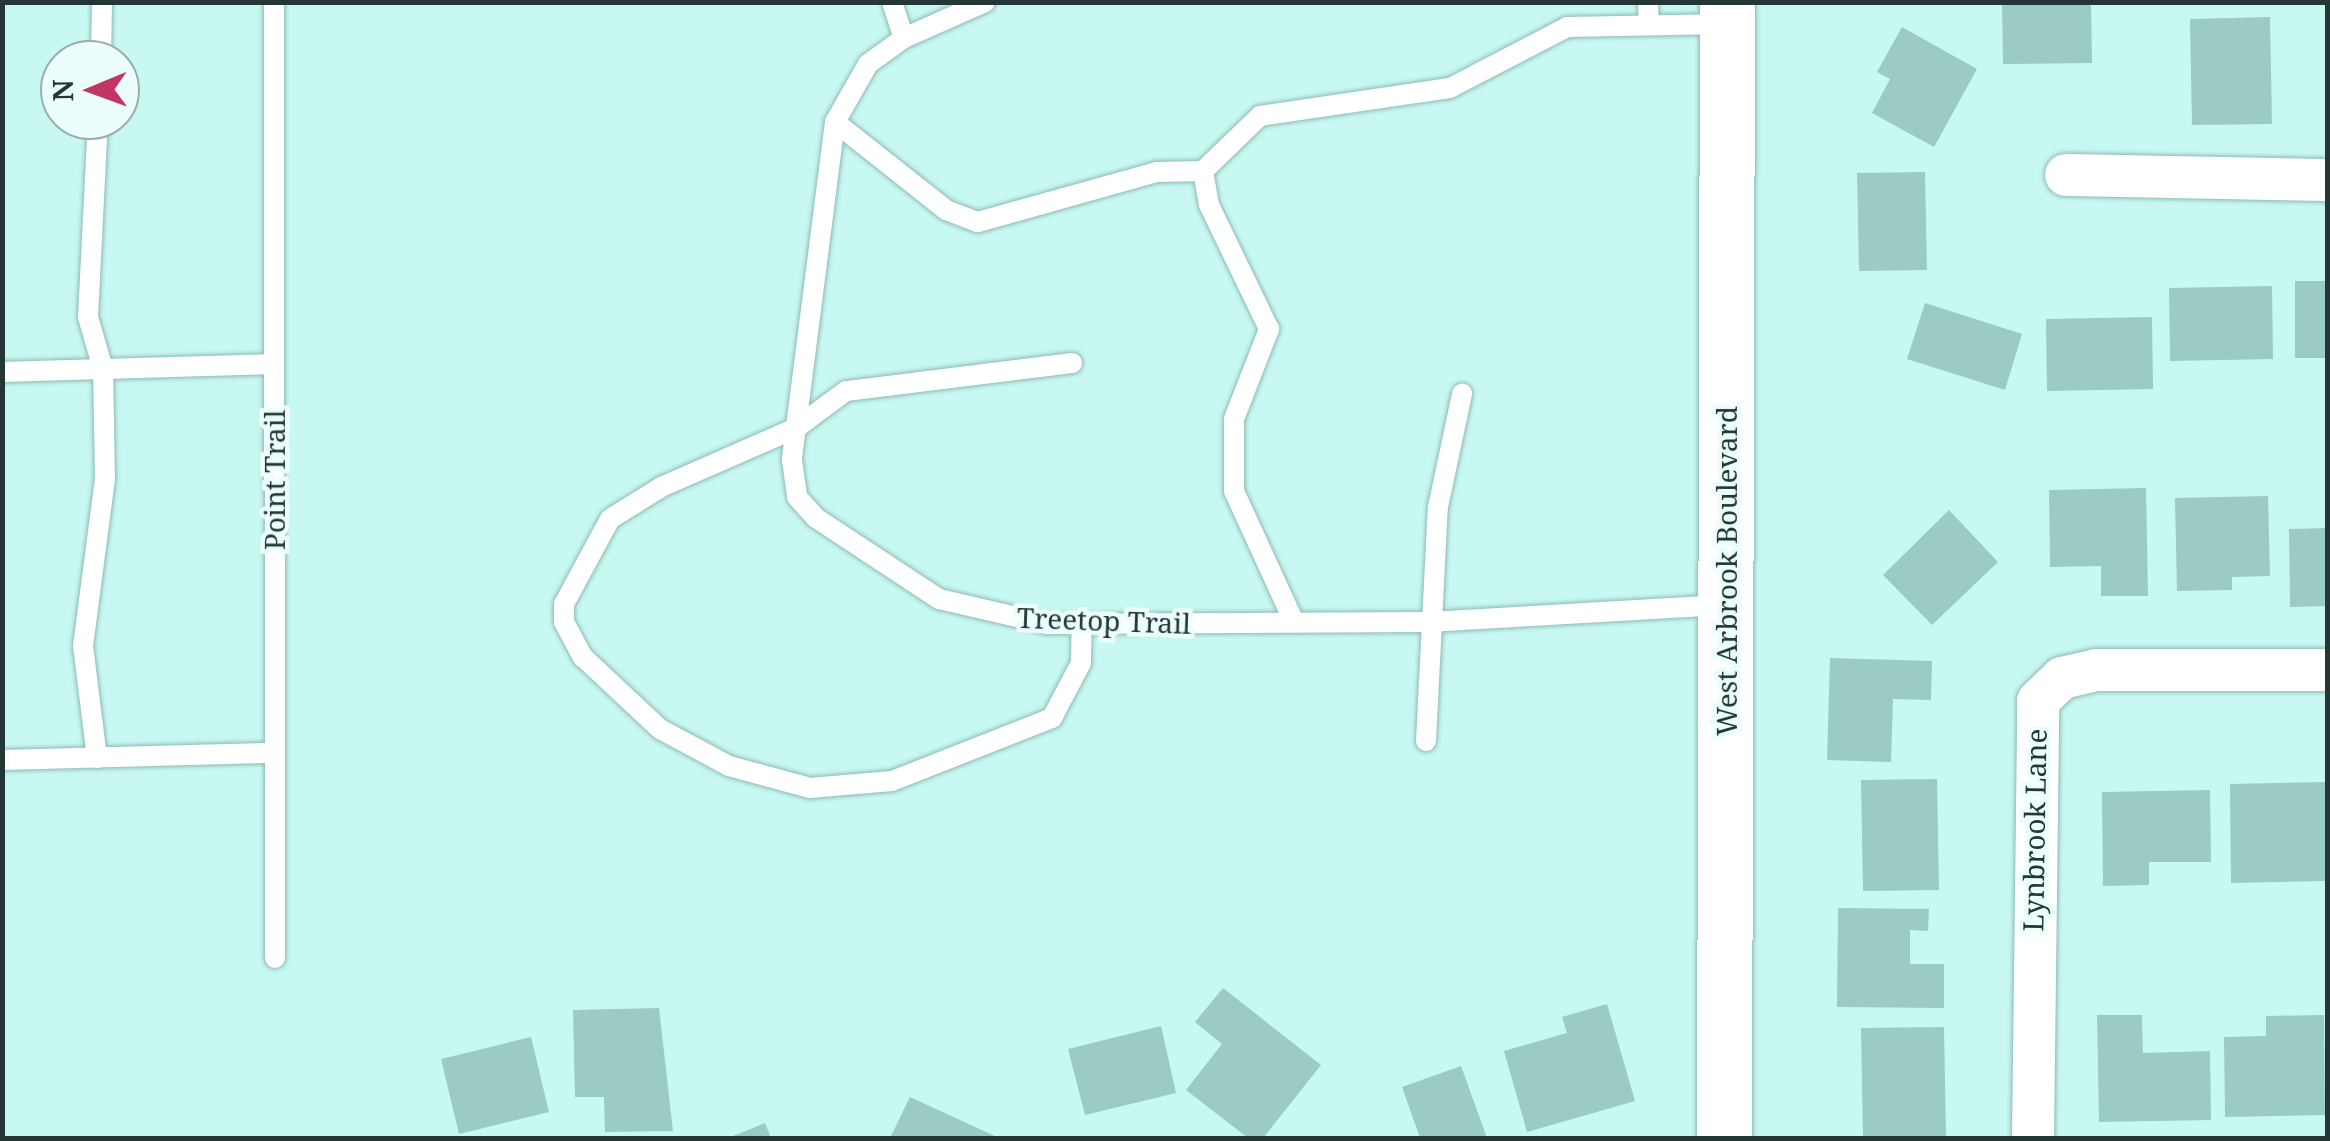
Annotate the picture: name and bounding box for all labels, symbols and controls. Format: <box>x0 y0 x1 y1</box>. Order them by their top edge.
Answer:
north arrow <box>40 40 140 140</box>
text: N <box>43 79 81 102</box>
street label: West Arbrook Boulevard <box>1709 406 1743 736</box>
street label: Point Trail <box>257 410 291 550</box>
street label: Treetop Trail <box>1016 600 1192 640</box>
street label: Lynbrook Lane <box>2015 728 2053 932</box>

